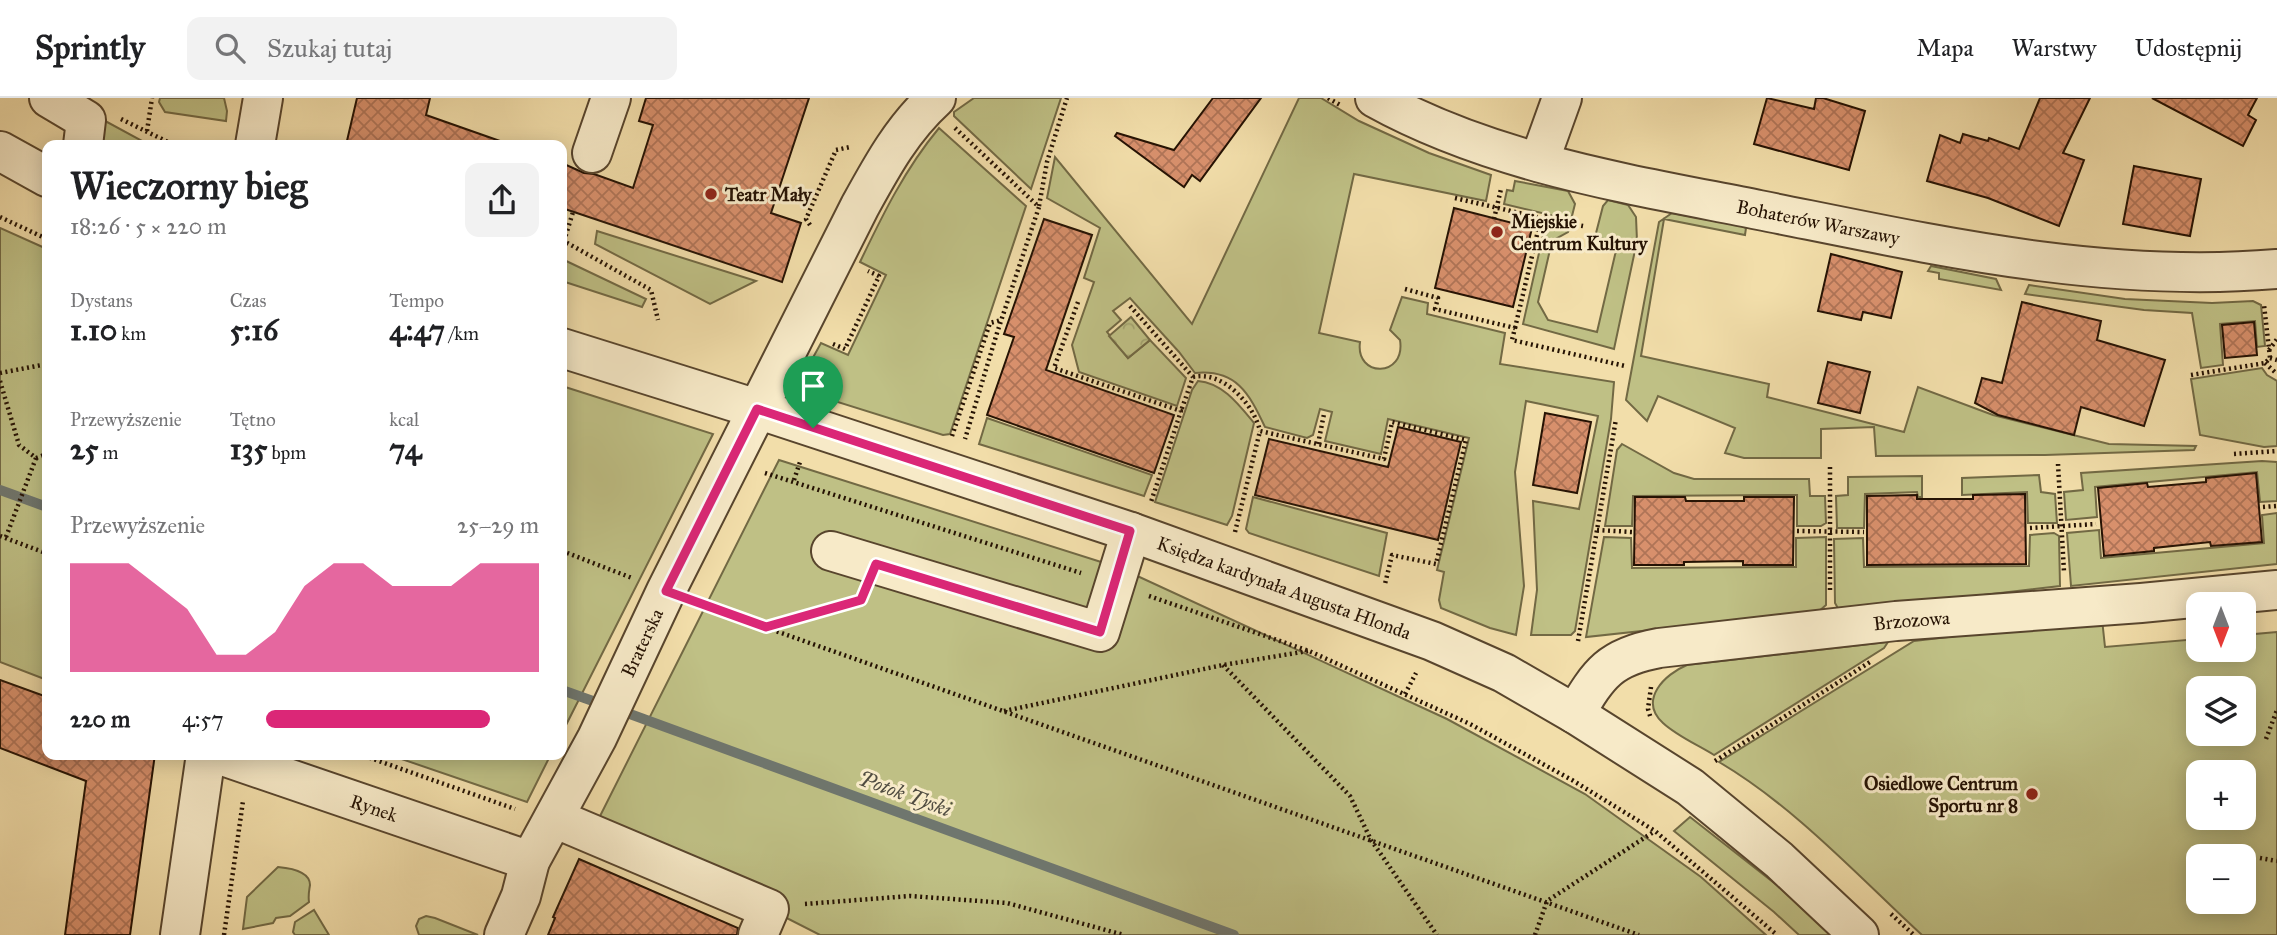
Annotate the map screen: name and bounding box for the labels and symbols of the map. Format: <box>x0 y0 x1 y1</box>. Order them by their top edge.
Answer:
place label: Teatr Mały <box>724 183 813 207</box>
marker: Teatr Mały <box>703 186 719 202</box>
street label: Bohaterów Warszawy <box>1734 195 1903 250</box>
place label: Miejskie Centrum Kultury <box>1511 210 1649 256</box>
marker: Miejskie Centrum Kultury <box>1489 224 1505 240</box>
pin <box>783 356 843 428</box>
street label: Księdza kardynała Augusta Hlonda <box>1154 531 1415 645</box>
north arrow <box>2186 592 2256 662</box>
street label: Braterska <box>616 604 669 681</box>
street label: Brzozowa <box>1872 606 1952 636</box>
water label: Potok Tyski <box>855 765 955 823</box>
place label: Osiedlowe Centrum Sportu nr 8 <box>1864 772 2018 818</box>
marker: Osiedlowe Centrum Sportu nr 8 <box>2024 786 2040 802</box>
street label: Rynek <box>347 789 401 827</box>

